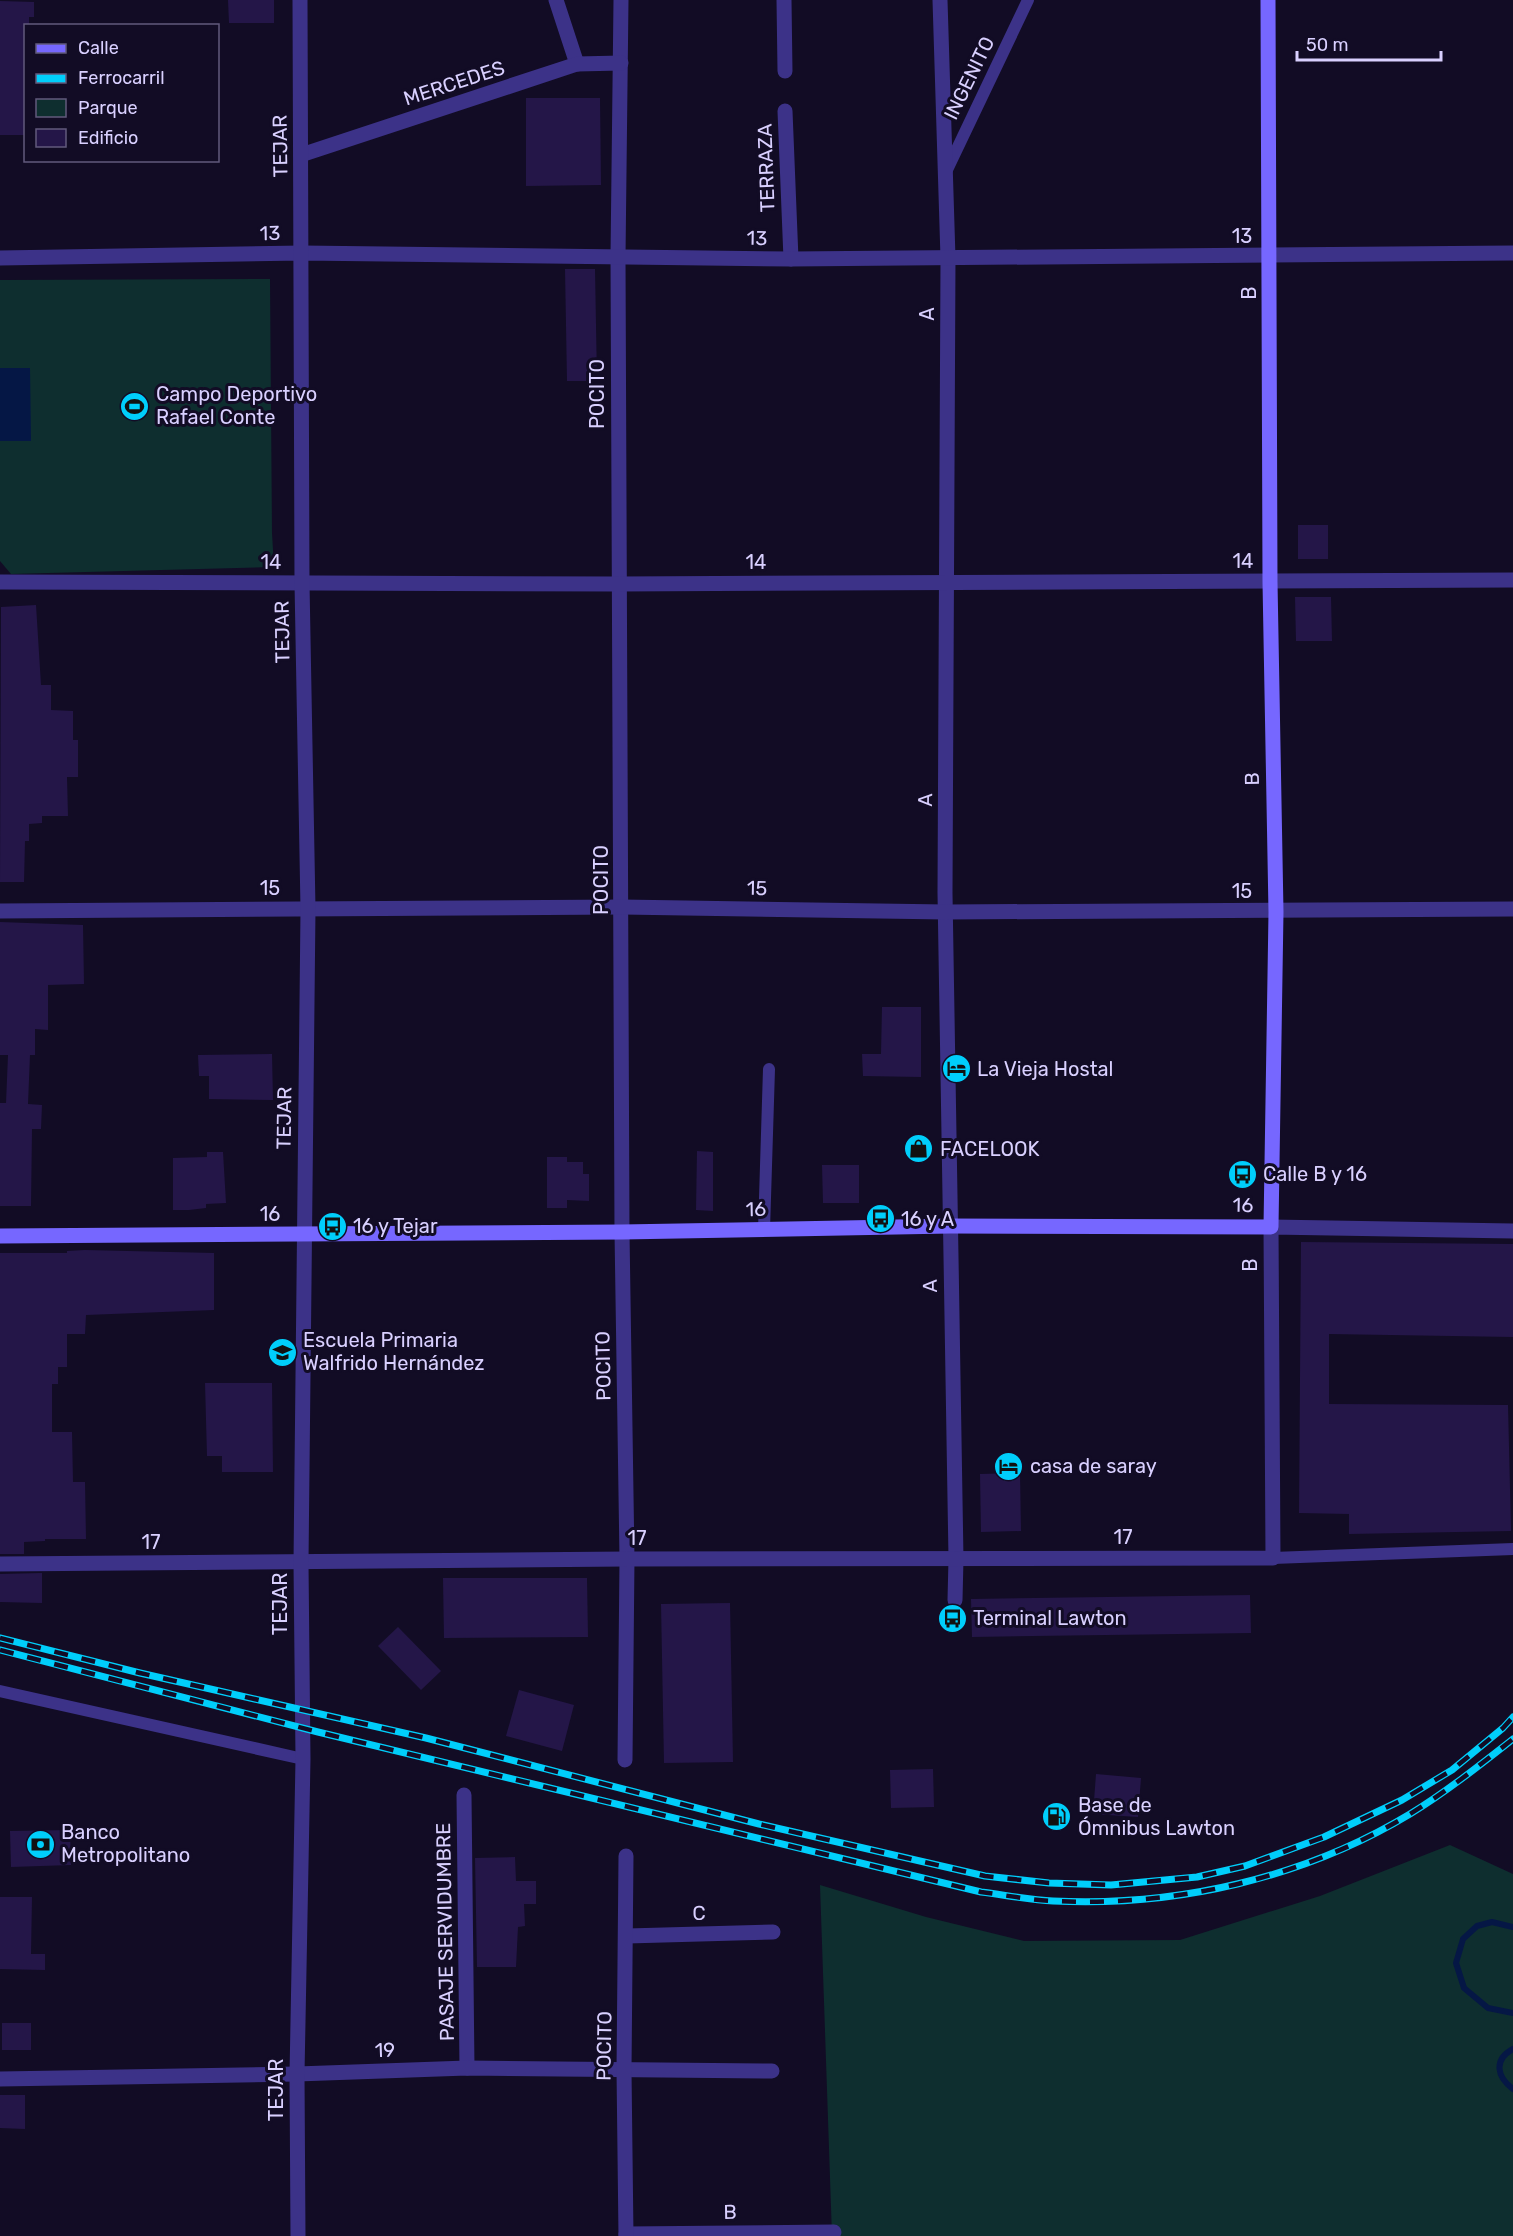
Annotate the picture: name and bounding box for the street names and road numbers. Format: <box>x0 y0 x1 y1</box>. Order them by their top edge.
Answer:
street label: INGENITO <box>939 33 999 123</box>
street label: MERCEDES <box>400 55 508 111</box>
street label: TEJAR <box>267 114 293 178</box>
street label: TERRAZA <box>752 123 780 213</box>
street label: 13 <box>259 221 281 245</box>
street label: 13 <box>1232 224 1252 248</box>
street label: 13 <box>746 226 768 250</box>
street label: B <box>1237 286 1261 300</box>
street label: A <box>915 307 939 321</box>
street label: POCITO <box>585 359 609 429</box>
street label: 14 <box>1233 549 1253 573</box>
street label: 14 <box>261 550 281 574</box>
street label: 14 <box>746 550 766 574</box>
street label: TEJAR <box>269 600 295 664</box>
street label: B <box>1240 772 1264 786</box>
street label: A <box>913 793 937 807</box>
street label: POCITO <box>589 845 613 915</box>
street label: 15 <box>260 876 280 900</box>
street label: 15 <box>747 876 767 900</box>
street label: 15 <box>1232 879 1252 903</box>
street label: TEJAR <box>271 1086 297 1150</box>
street label: 16 <box>1232 1193 1254 1217</box>
street label: 16 <box>745 1197 767 1221</box>
street label: 16 <box>260 1202 280 1226</box>
street label: B <box>1238 1258 1262 1272</box>
street label: A <box>918 1279 942 1293</box>
street label: POCITO <box>590 1331 616 1401</box>
street label: 17 <box>1114 1525 1132 1549</box>
street label: 17 <box>628 1526 646 1550</box>
street label: 17 <box>142 1530 160 1554</box>
street label: TEJAR <box>268 1573 292 1635</box>
street label: PASAJE SERVIDUMBRE <box>431 1823 459 2041</box>
street label: C <box>692 1901 706 1925</box>
street label: POCITO <box>591 2011 617 2081</box>
street label: 19 <box>374 2038 396 2062</box>
street label: TEJAR <box>264 2059 288 2121</box>
street label: B <box>723 2200 737 2224</box>

